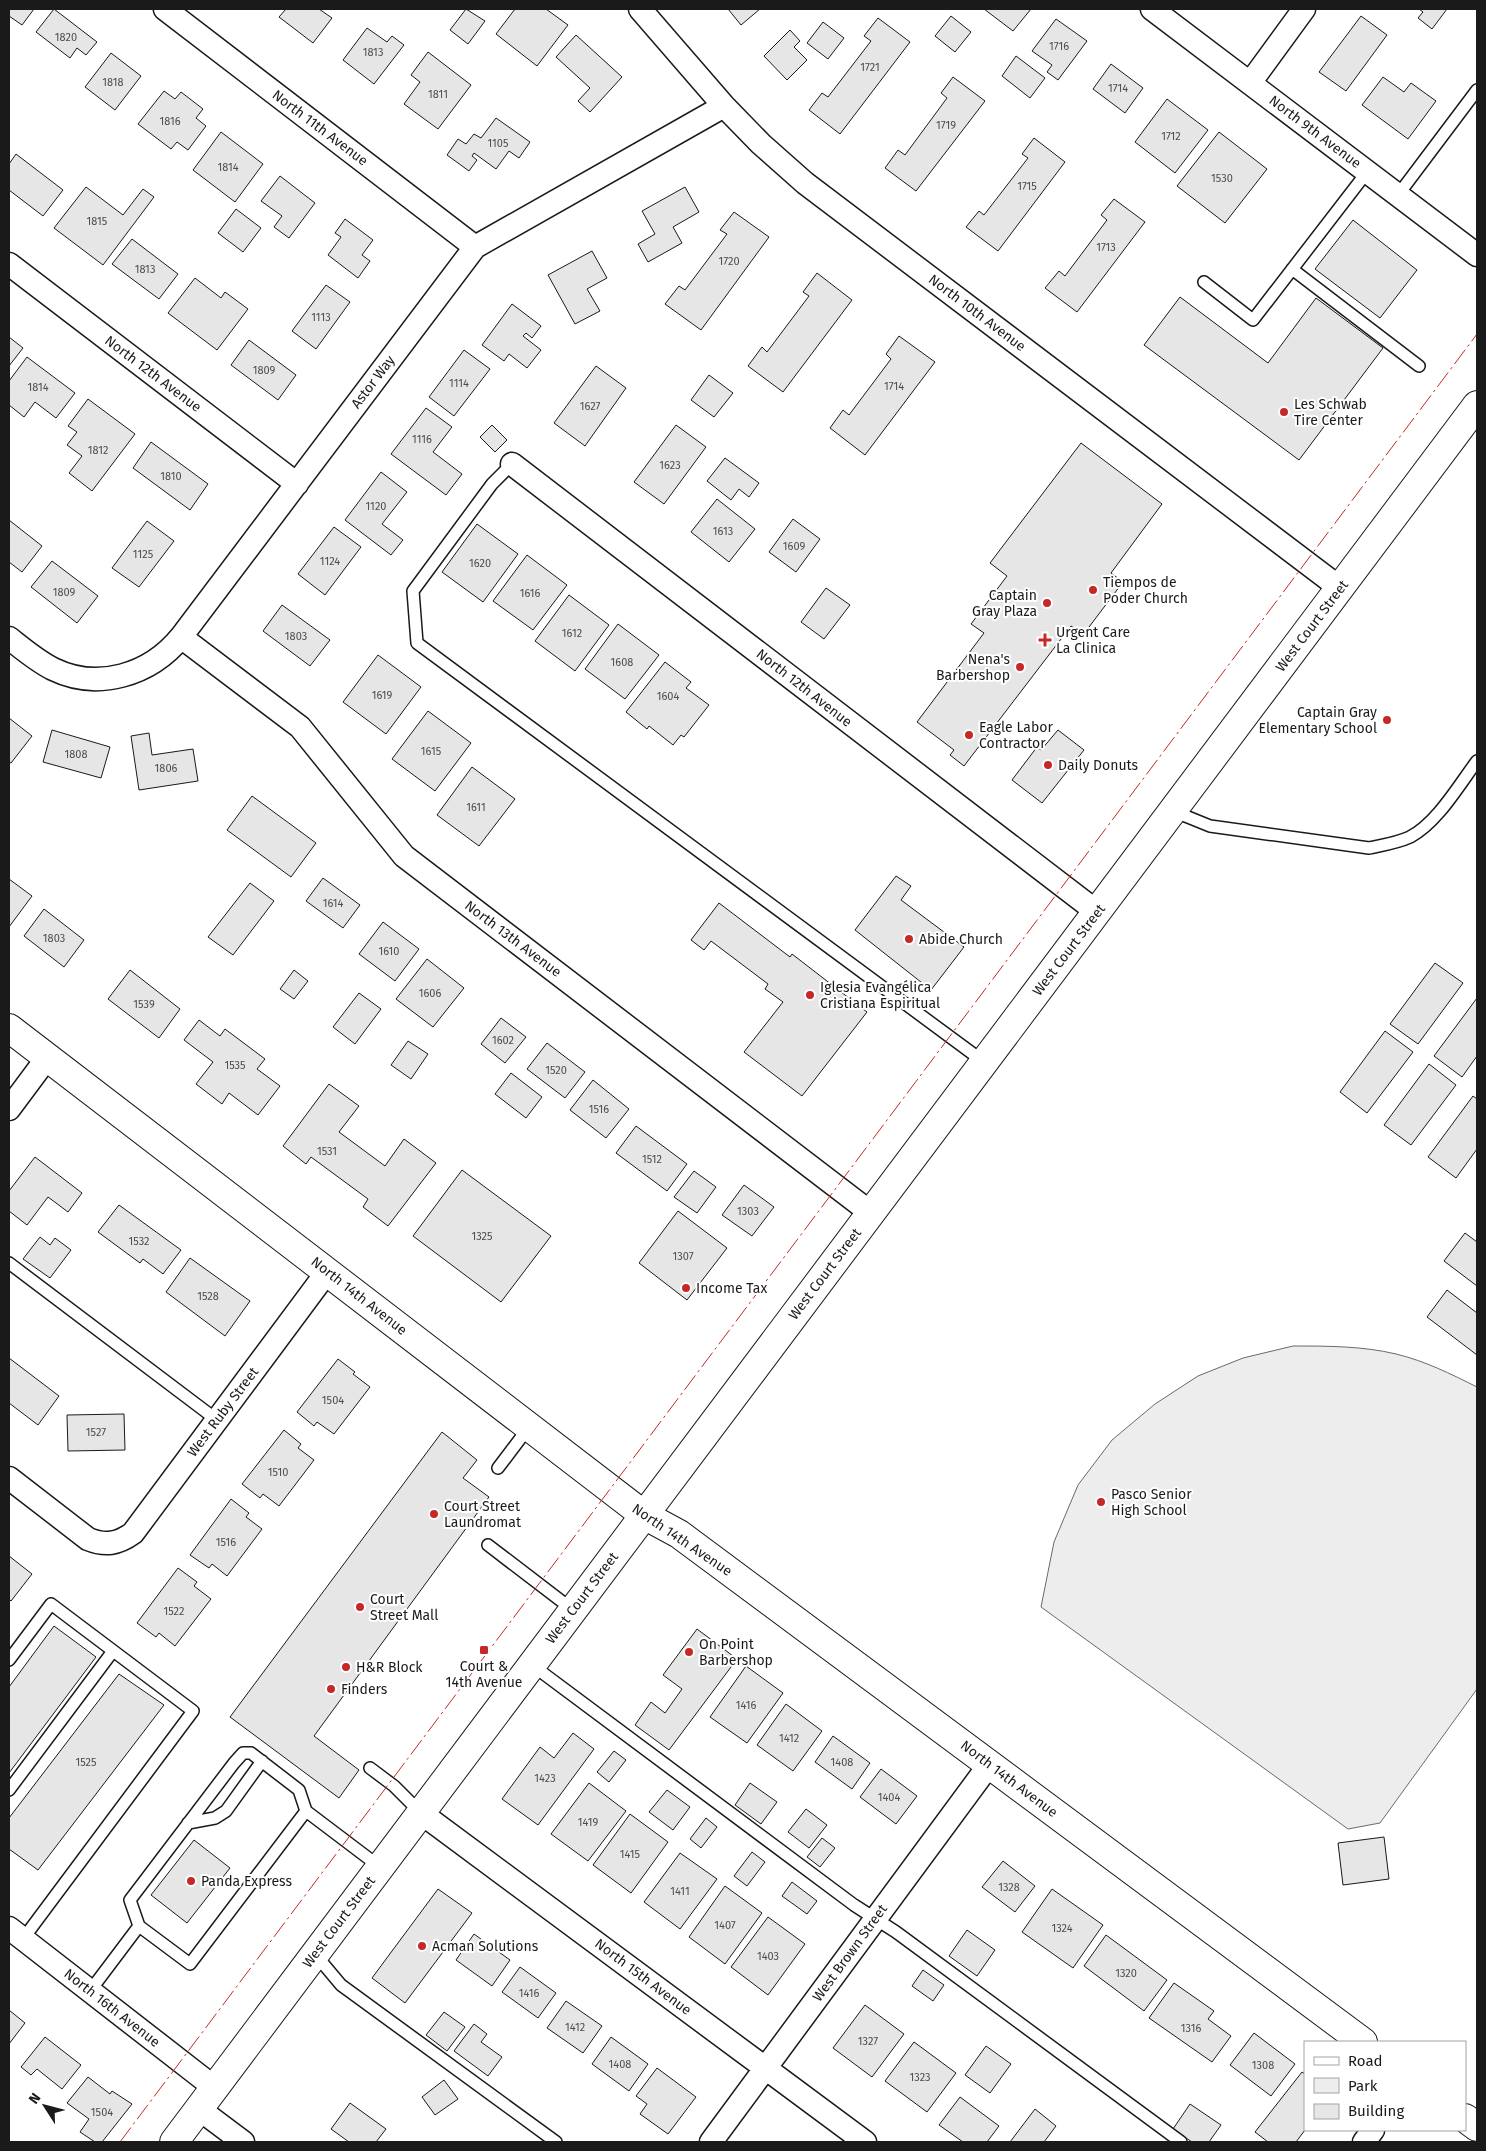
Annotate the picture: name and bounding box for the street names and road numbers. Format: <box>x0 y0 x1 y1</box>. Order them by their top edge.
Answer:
street label: North 11th Avenue <box>269 86 371 170</box>
street label: North 9th Avenue <box>1266 92 1364 172</box>
street label: North 10th Avenue <box>925 271 1029 355</box>
street label: North 12th Avenue <box>101 332 205 416</box>
street label: Astor Way <box>348 352 399 412</box>
street label: West Court Street <box>1272 576 1353 675</box>
street label: North 12th Avenue <box>753 645 855 731</box>
street label: North 13th Avenue <box>461 897 565 981</box>
street label: West Court Street <box>1029 900 1110 999</box>
street label: West Court Street <box>785 1224 866 1323</box>
street label: North 14th Avenue <box>308 1253 410 1339</box>
street label: West Ruby Street <box>184 1363 263 1460</box>
street label: North 14th Avenue <box>629 1500 735 1580</box>
street label: West Court Street <box>542 1548 623 1647</box>
street label: North 14th Avenue <box>957 1737 1061 1821</box>
street label: West Court Street <box>299 1872 380 1971</box>
street label: West Brown Street <box>809 1900 892 2005</box>
street label: North 15th Avenue <box>591 1935 695 2019</box>
street label: North 16th Avenue <box>61 1965 163 2051</box>

